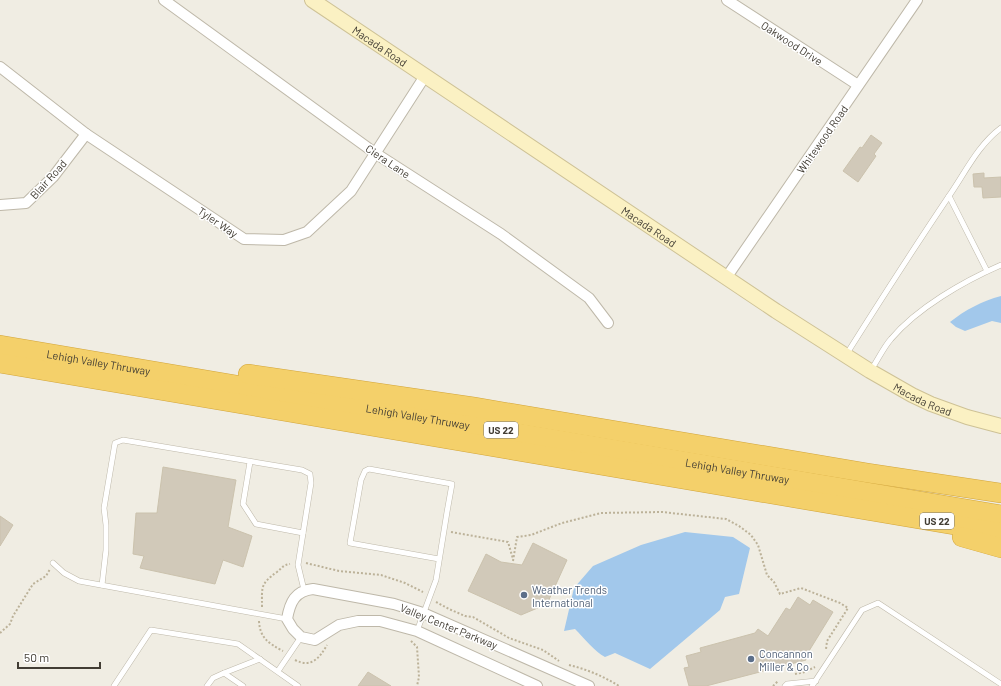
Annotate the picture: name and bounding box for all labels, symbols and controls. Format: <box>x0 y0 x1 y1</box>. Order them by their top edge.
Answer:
street label: Oakwood Drive <box>759 18 825 68</box>
street label: Macada Road <box>350 23 410 69</box>
street label: Whitewood Road <box>794 102 850 176</box>
street label: Ciera Lane <box>363 141 413 181</box>
street label: Blair Road <box>27 157 69 201</box>
street label: Macada Road <box>619 203 679 249</box>
street label: Tyler Way <box>196 204 240 240</box>
street label: Lehigh Valley Thruway <box>46 347 152 377</box>
street label: Macada Road <box>891 379 954 418</box>
street label: Lehigh Valley Thruway <box>365 401 471 431</box>
road number: US 22 <box>484 422 518 438</box>
street label: Lehigh Valley Thruway <box>685 455 790 485</box>
road number: US 22 <box>920 513 954 529</box>
place label: Weather Trends International <box>532 583 607 609</box>
marker: Weather Trends International <box>519 590 529 600</box>
street label: Valley Center Parkway <box>398 600 500 652</box>
scale bar <box>18 644 100 670</box>
place label: Concannon Miller & Co <box>759 647 813 673</box>
text: 50 m <box>24 650 49 664</box>
marker: Concannon Miller & Co <box>746 654 756 664</box>

